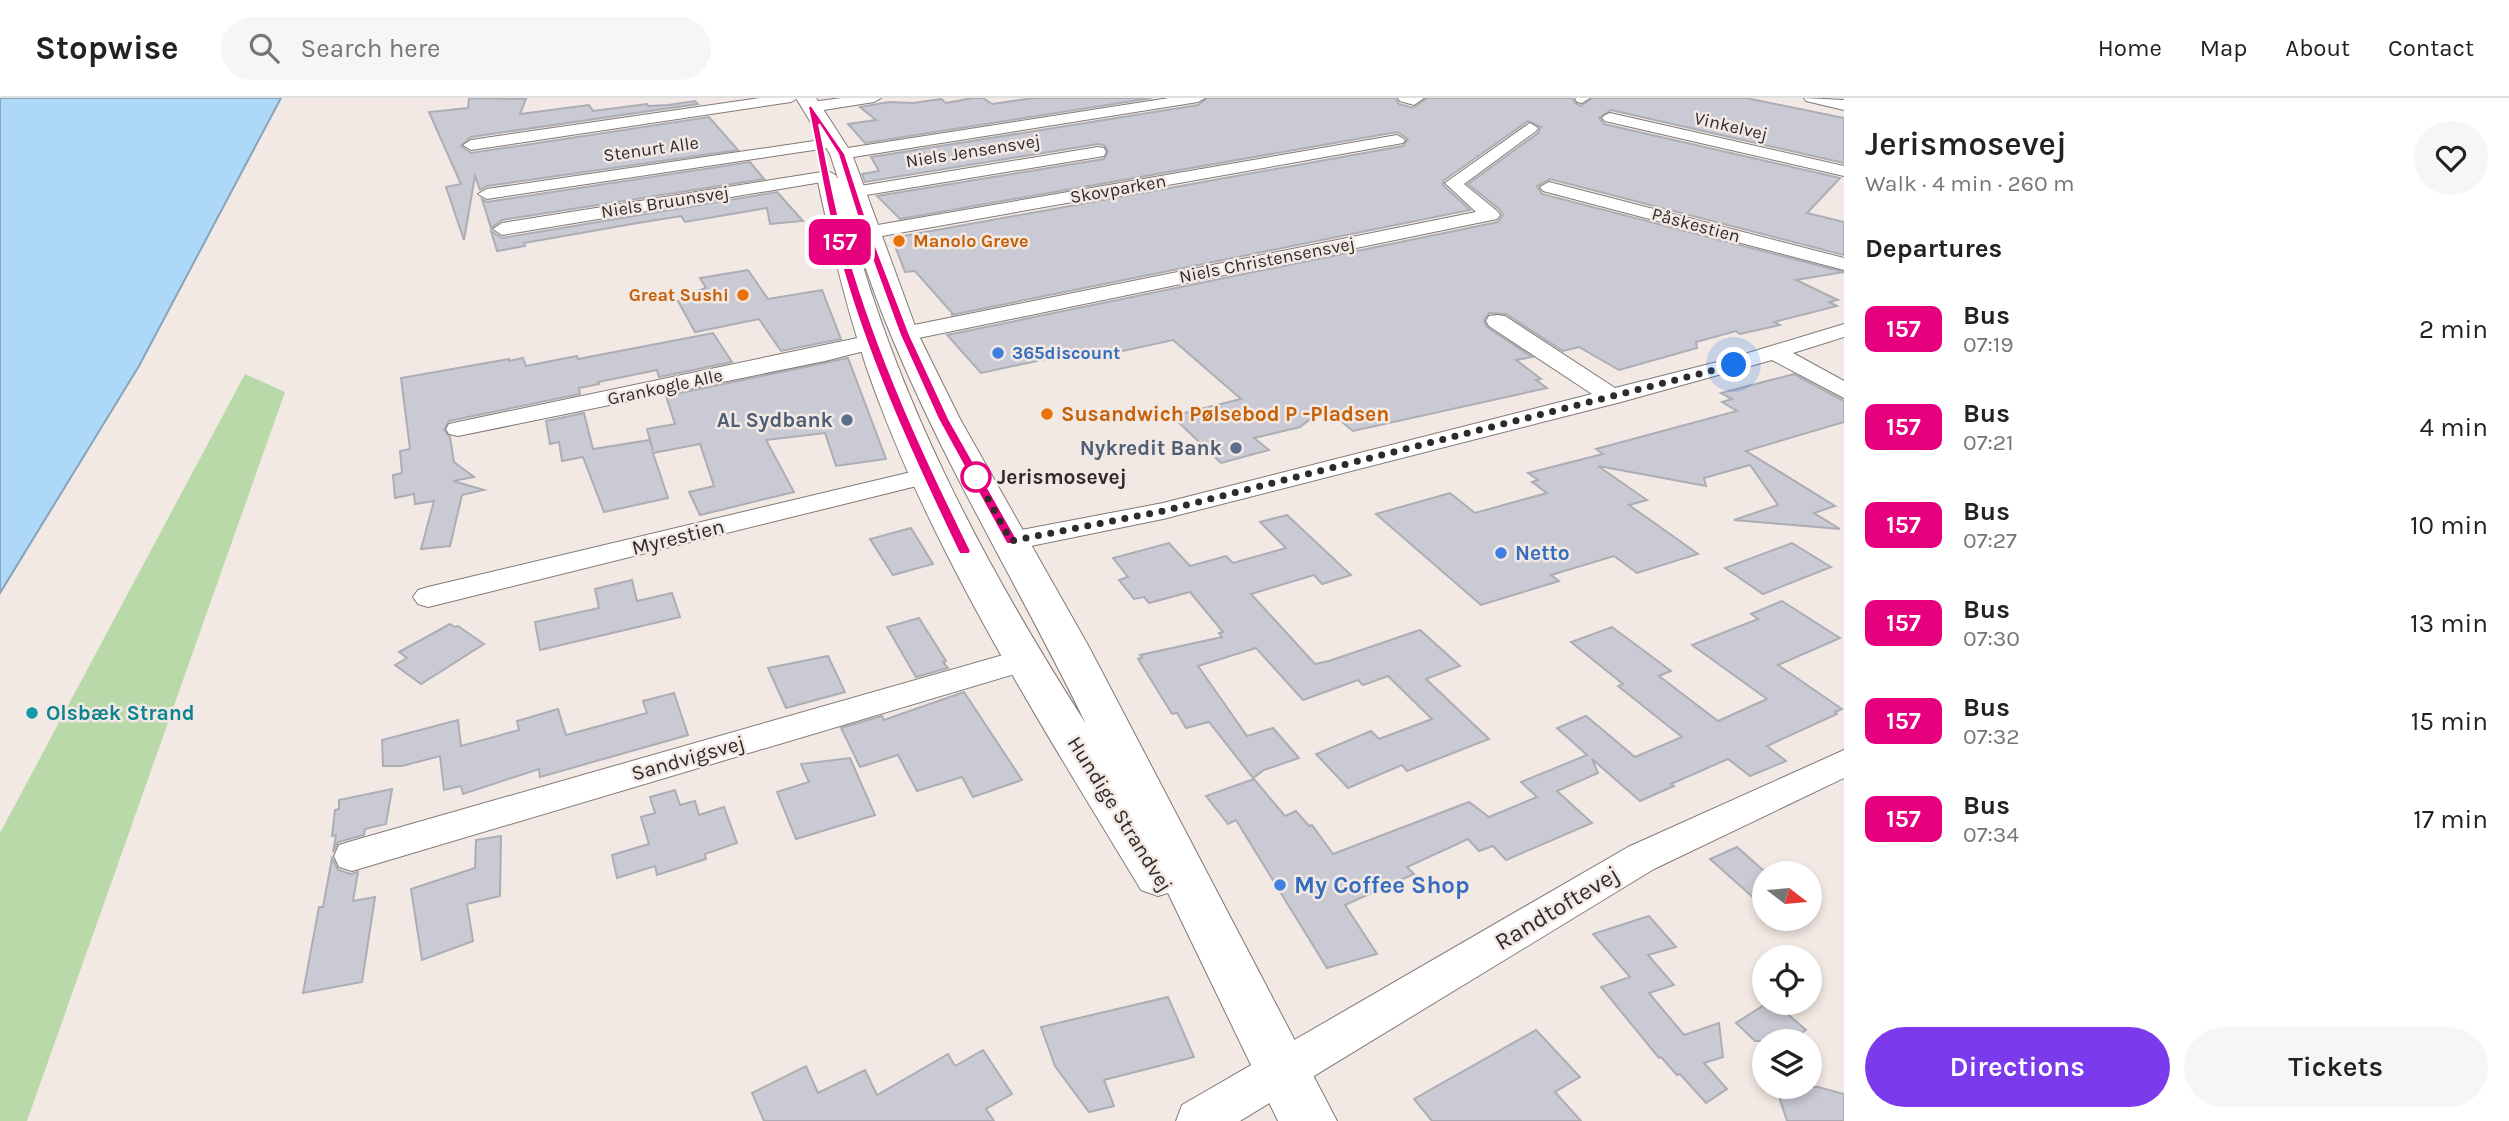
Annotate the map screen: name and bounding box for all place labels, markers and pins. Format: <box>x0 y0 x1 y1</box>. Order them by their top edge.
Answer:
place label: Manolo Greve <box>913 230 1029 252</box>
marker: Manolo Greve <box>891 233 907 249</box>
place label: Great Sushi <box>629 284 729 306</box>
marker: Great Sushi <box>735 287 751 303</box>
place label: 365discount <box>1012 342 1120 364</box>
marker: 365discount <box>990 345 1006 361</box>
place label: Susandwich Pølsebod P -Pladsen <box>1061 402 1389 426</box>
marker: Susandwich Pølsebod P -Pladsen <box>1039 406 1055 422</box>
place label: AL Sydbank <box>717 408 834 432</box>
marker: AL Sydbank <box>839 412 855 428</box>
place label: Nykredit Bank <box>1080 436 1223 460</box>
marker: Nykredit Bank <box>1228 440 1244 456</box>
marker: Jerismosevej <box>961 462 991 492</box>
place label: Jerismosevej <box>997 465 1127 489</box>
place label: Netto <box>1515 541 1570 565</box>
marker: Netto <box>1493 545 1509 561</box>
place label: Olsbæk Strand <box>46 701 195 725</box>
marker: Olsbæk Strand <box>24 705 40 721</box>
place label: My Coffee Shop <box>1294 871 1470 899</box>
marker: My Coffee Shop <box>1272 877 1288 893</box>

